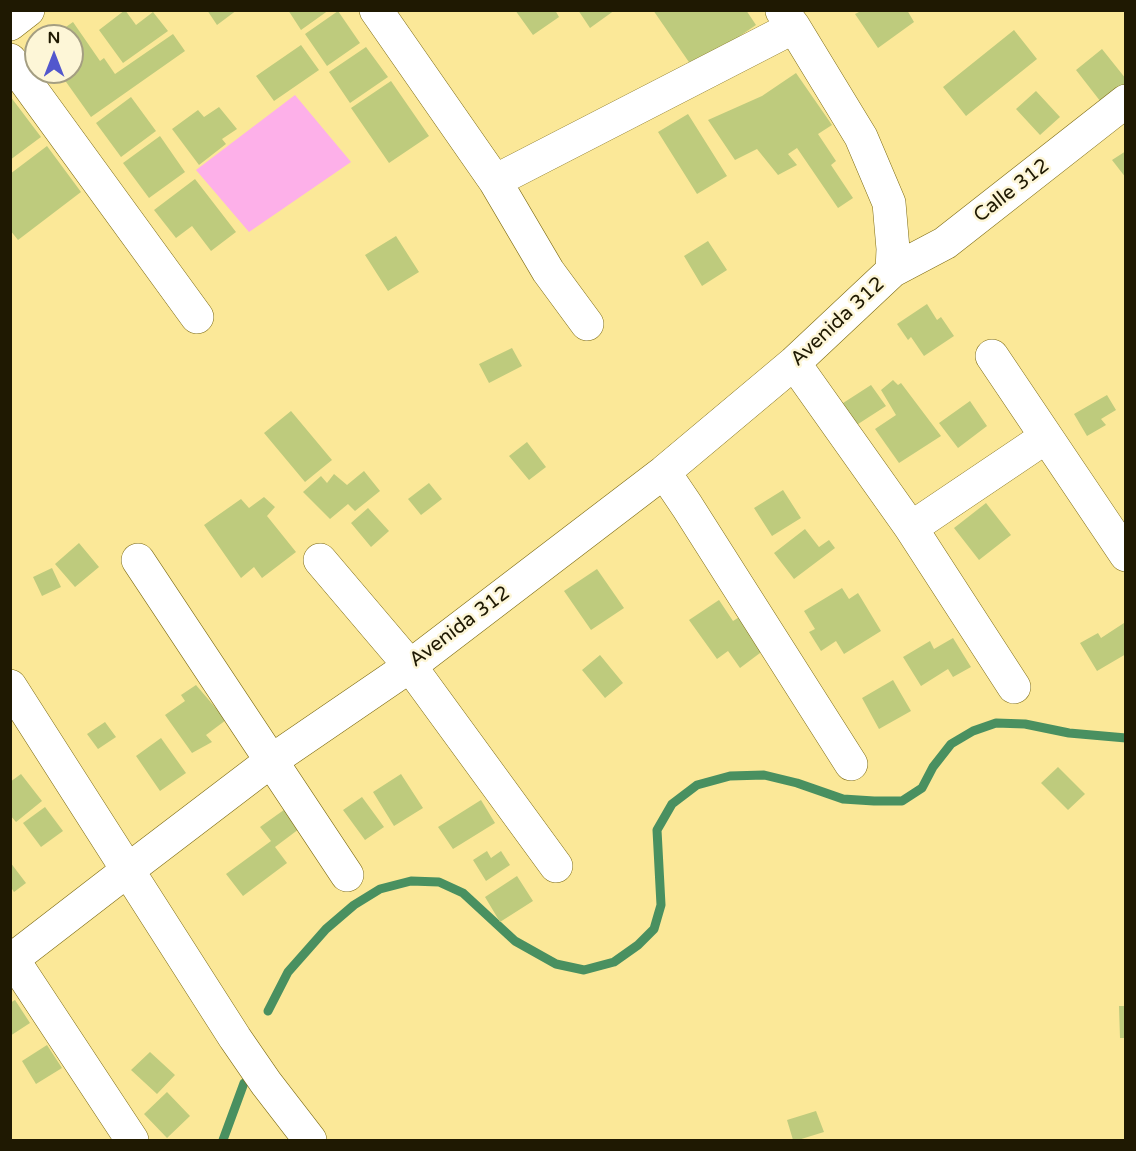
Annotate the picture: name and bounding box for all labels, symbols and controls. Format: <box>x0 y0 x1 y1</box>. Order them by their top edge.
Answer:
north arrow <box>24 24 84 84</box>
text: N <box>48 28 60 48</box>
street label: Calle 312 <box>969 154 1055 228</box>
street label: Avenida 312 <box>786 272 890 372</box>
street label: Avenida 312 <box>405 581 515 673</box>

